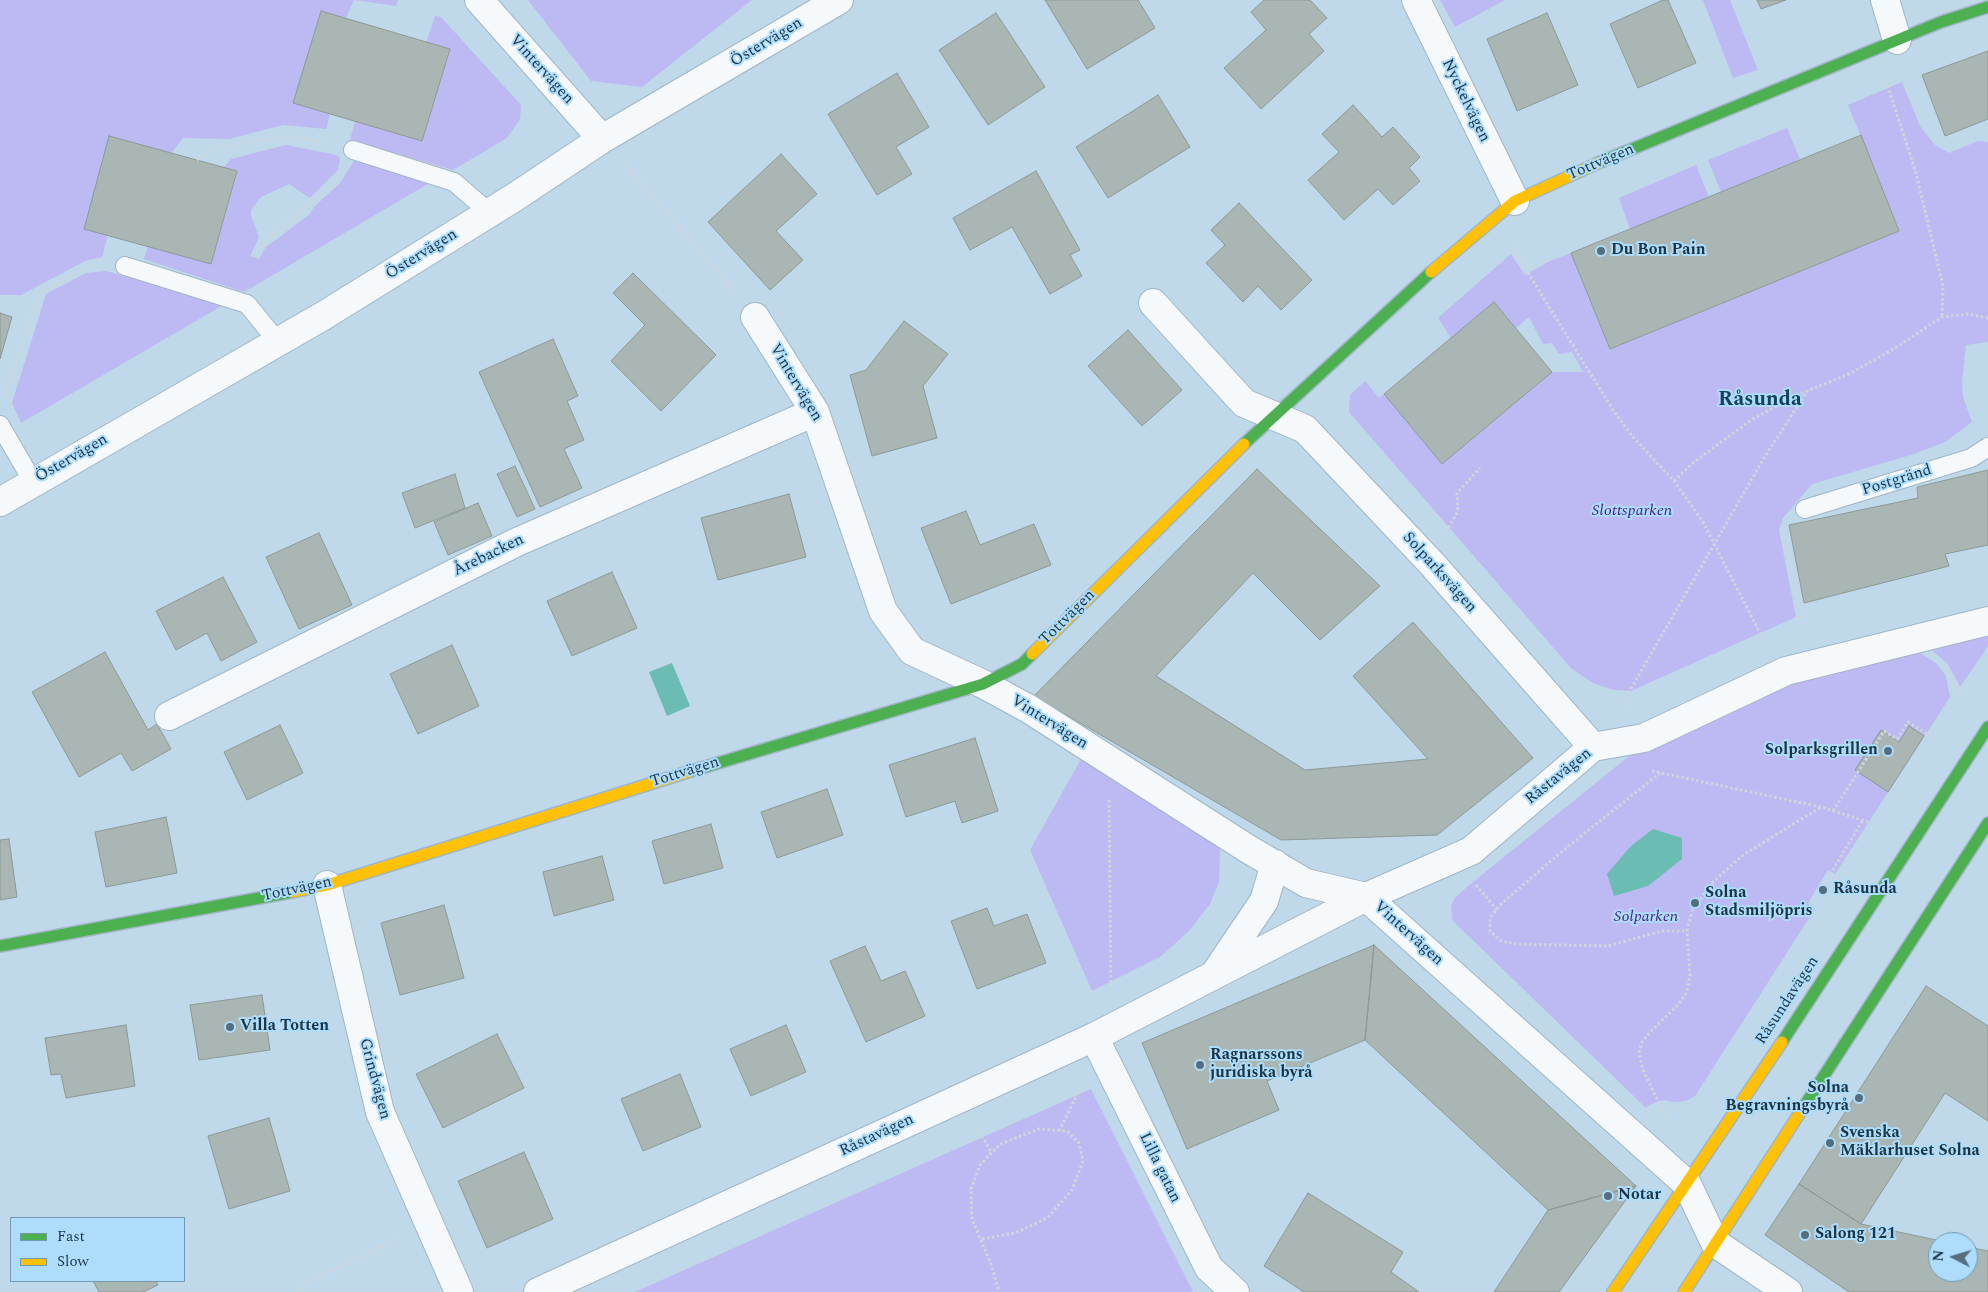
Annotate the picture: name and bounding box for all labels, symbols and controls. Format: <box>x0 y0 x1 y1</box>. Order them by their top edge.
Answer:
street label: Östervägen <box>728 14 806 72</box>
street label: Vintervägen <box>505 31 577 109</box>
street label: Nyckelvägen <box>1437 56 1493 146</box>
street label: Tottvägen <box>1565 140 1637 186</box>
street label: Östervägen <box>383 226 461 284</box>
place label: Du Bon Pain <box>1611 241 1706 261</box>
marker: Du Bon Pain <box>1595 245 1607 257</box>
street label: Vintervägen <box>764 341 826 425</box>
district label: Råsunda <box>1718 388 1802 414</box>
street label: Östervägen <box>32 431 112 487</box>
street label: Postgränd <box>1860 461 1934 501</box>
park label: Slottsparken <box>1592 502 1672 522</box>
street label: Solparksvägen <box>1398 529 1480 617</box>
street label: Årebacken <box>451 531 527 581</box>
street label: Tottvägen <box>1036 586 1100 650</box>
street label: Vintervägen <box>1007 692 1091 754</box>
place label: Solparksgrillen <box>1765 741 1878 761</box>
street label: Råstavägen <box>1522 744 1596 810</box>
marker: Solparksgrillen <box>1882 745 1894 757</box>
street label: Tottvägen <box>648 753 722 793</box>
street label: Tottvägen <box>260 873 334 907</box>
place label: Råsunda <box>1833 880 1897 900</box>
place label: Solna Stadsmiljöpris <box>1705 884 1812 922</box>
marker: Råsunda <box>1817 884 1829 896</box>
marker: Solna Stadsmiljöpris <box>1689 897 1701 909</box>
street label: Vintervägen <box>1369 898 1447 970</box>
park label: Solparken <box>1614 908 1678 928</box>
street label: Råsundavägen <box>1752 953 1824 1049</box>
place label: Villa Totten <box>240 1017 329 1037</box>
marker: Villa Totten <box>224 1021 236 1033</box>
street label: Grindvägen <box>354 1036 394 1122</box>
place label: Ragnarssons juridiska byrå <box>1210 1046 1313 1084</box>
marker: Ragnarssons juridiska byrå <box>1194 1059 1206 1071</box>
place label: Solna Begravningsbyrå <box>1725 1079 1849 1117</box>
marker: Solna Begravningsbyrå <box>1853 1092 1865 1104</box>
street label: Råstavägen <box>837 1110 917 1162</box>
place label: Svenska Mäklarhuset Solna <box>1840 1124 1980 1162</box>
street label: Lilla gatan <box>1134 1130 1184 1206</box>
marker: Svenska Mäklarhuset Solna <box>1824 1137 1836 1149</box>
place label: Notar <box>1618 1186 1661 1206</box>
marker: Notar <box>1602 1190 1614 1202</box>
legend <box>10 1217 185 1282</box>
text: Fast <box>57 1225 85 1248</box>
place label: Salong 121 <box>1815 1225 1896 1245</box>
marker: Salong 121 <box>1799 1229 1811 1241</box>
north arrow <box>1928 1232 1978 1282</box>
text: N <box>1928 1249 1950 1262</box>
text: Slow <box>57 1250 89 1273</box>

